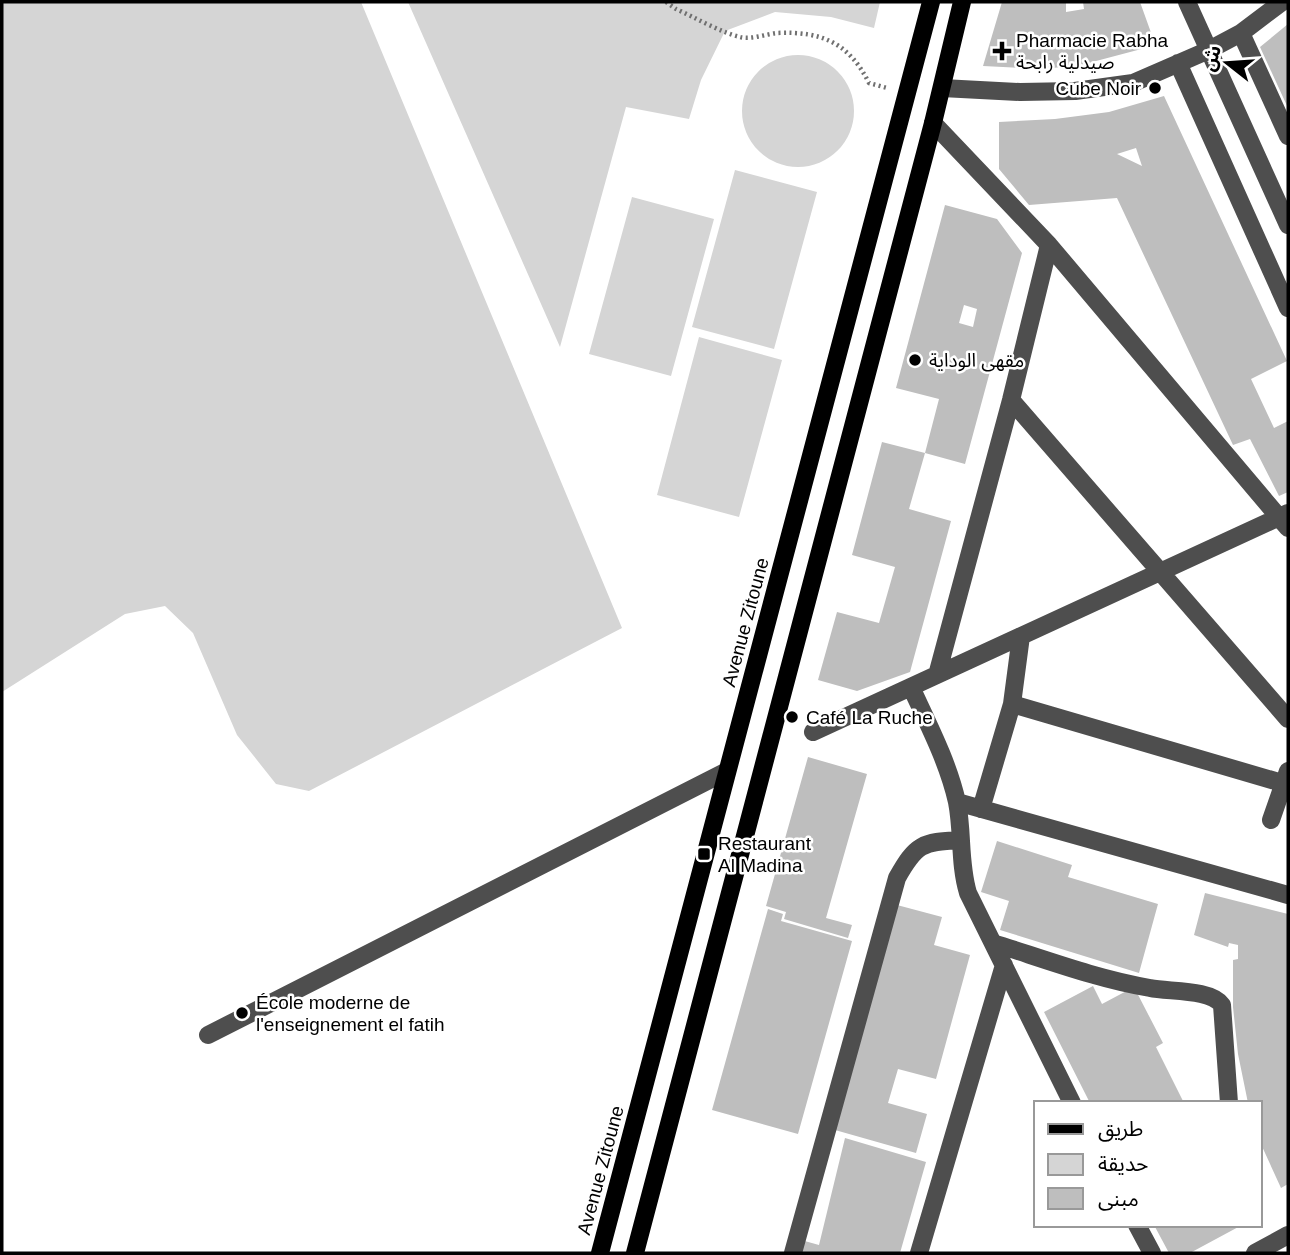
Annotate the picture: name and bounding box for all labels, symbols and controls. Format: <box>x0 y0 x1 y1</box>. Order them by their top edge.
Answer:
north arrow <box>1192 28 1262 98</box>
place label: Pharmacie Rabha صيدلية رابحة <box>1016 30 1169 74</box>
marker: Pharmacie Rabha صيدلية رابحة <box>994 43 1010 59</box>
text: ش <box>1197 43 1225 74</box>
place label: Cube Noir <box>1055 78 1142 99</box>
marker: Cube Noir <box>1147 80 1163 96</box>
place label: مقهى الوداية <box>929 350 1024 372</box>
marker: مقهى الوداية <box>907 352 923 368</box>
street label: Avenue Zitoune <box>718 555 773 689</box>
place label: Café La Ruche <box>806 707 933 728</box>
marker: Café La Ruche <box>784 709 800 725</box>
place label: Restaurant Al Madina <box>718 833 812 876</box>
marker: Restaurant Al Madina <box>696 846 712 862</box>
place label: École moderne de l'enseignement el fatih <box>256 992 444 1035</box>
marker: École moderne de l'enseignement el fatih <box>234 1005 250 1021</box>
legend <box>1034 1101 1262 1227</box>
street label: Avenue Zitoune <box>573 1103 628 1237</box>
text: طريق <box>1098 1117 1143 1142</box>
text: حديقة <box>1098 1152 1148 1175</box>
text: مبنى <box>1098 1187 1139 1211</box>

